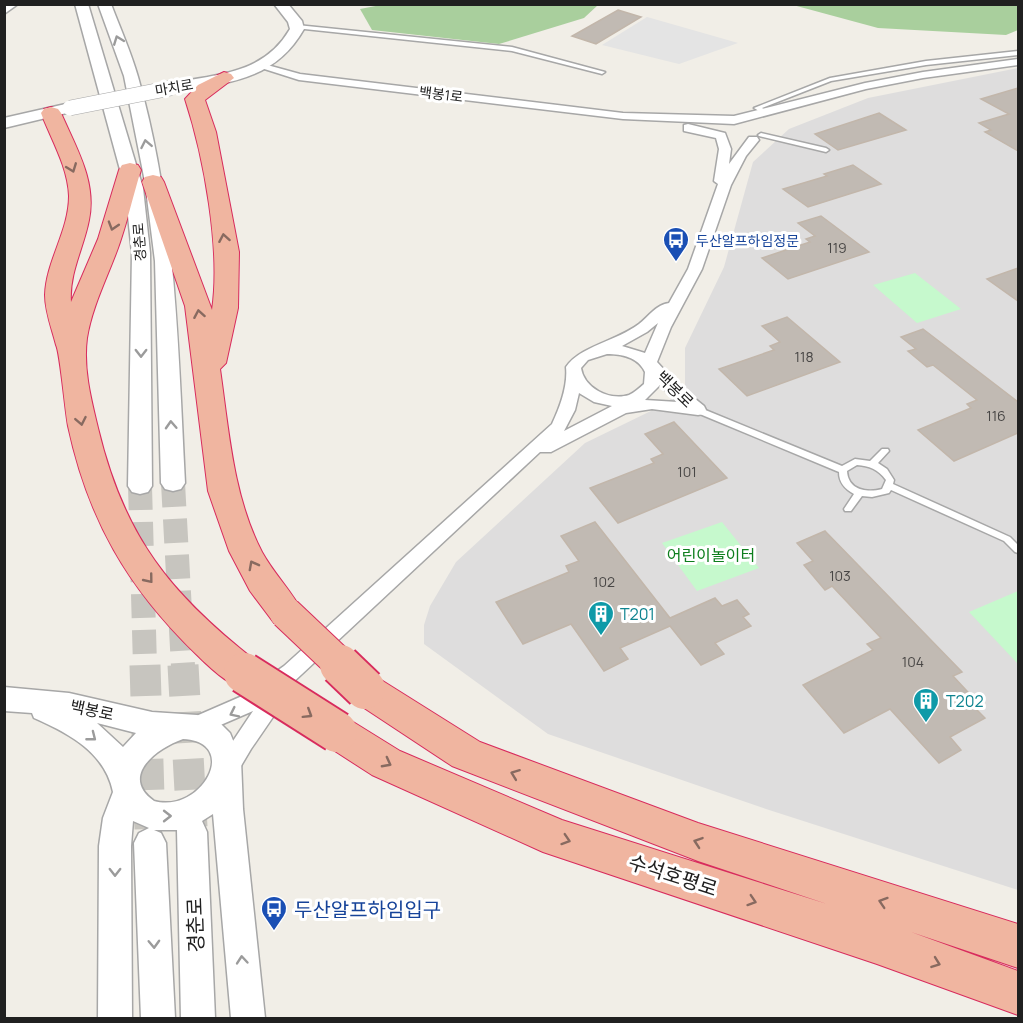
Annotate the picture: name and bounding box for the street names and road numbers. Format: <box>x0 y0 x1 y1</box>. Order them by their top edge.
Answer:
street label: 마치로 <box>153 74 195 100</box>
street label: 백봉1로 <box>418 82 464 106</box>
street label: 경춘로 <box>128 222 150 262</box>
street label: 백봉로 <box>651 366 699 412</box>
street label: 백봉로 <box>68 695 116 725</box>
street label: 수석호평로 <box>625 848 721 902</box>
street label: 경춘로 <box>181 897 209 953</box>

